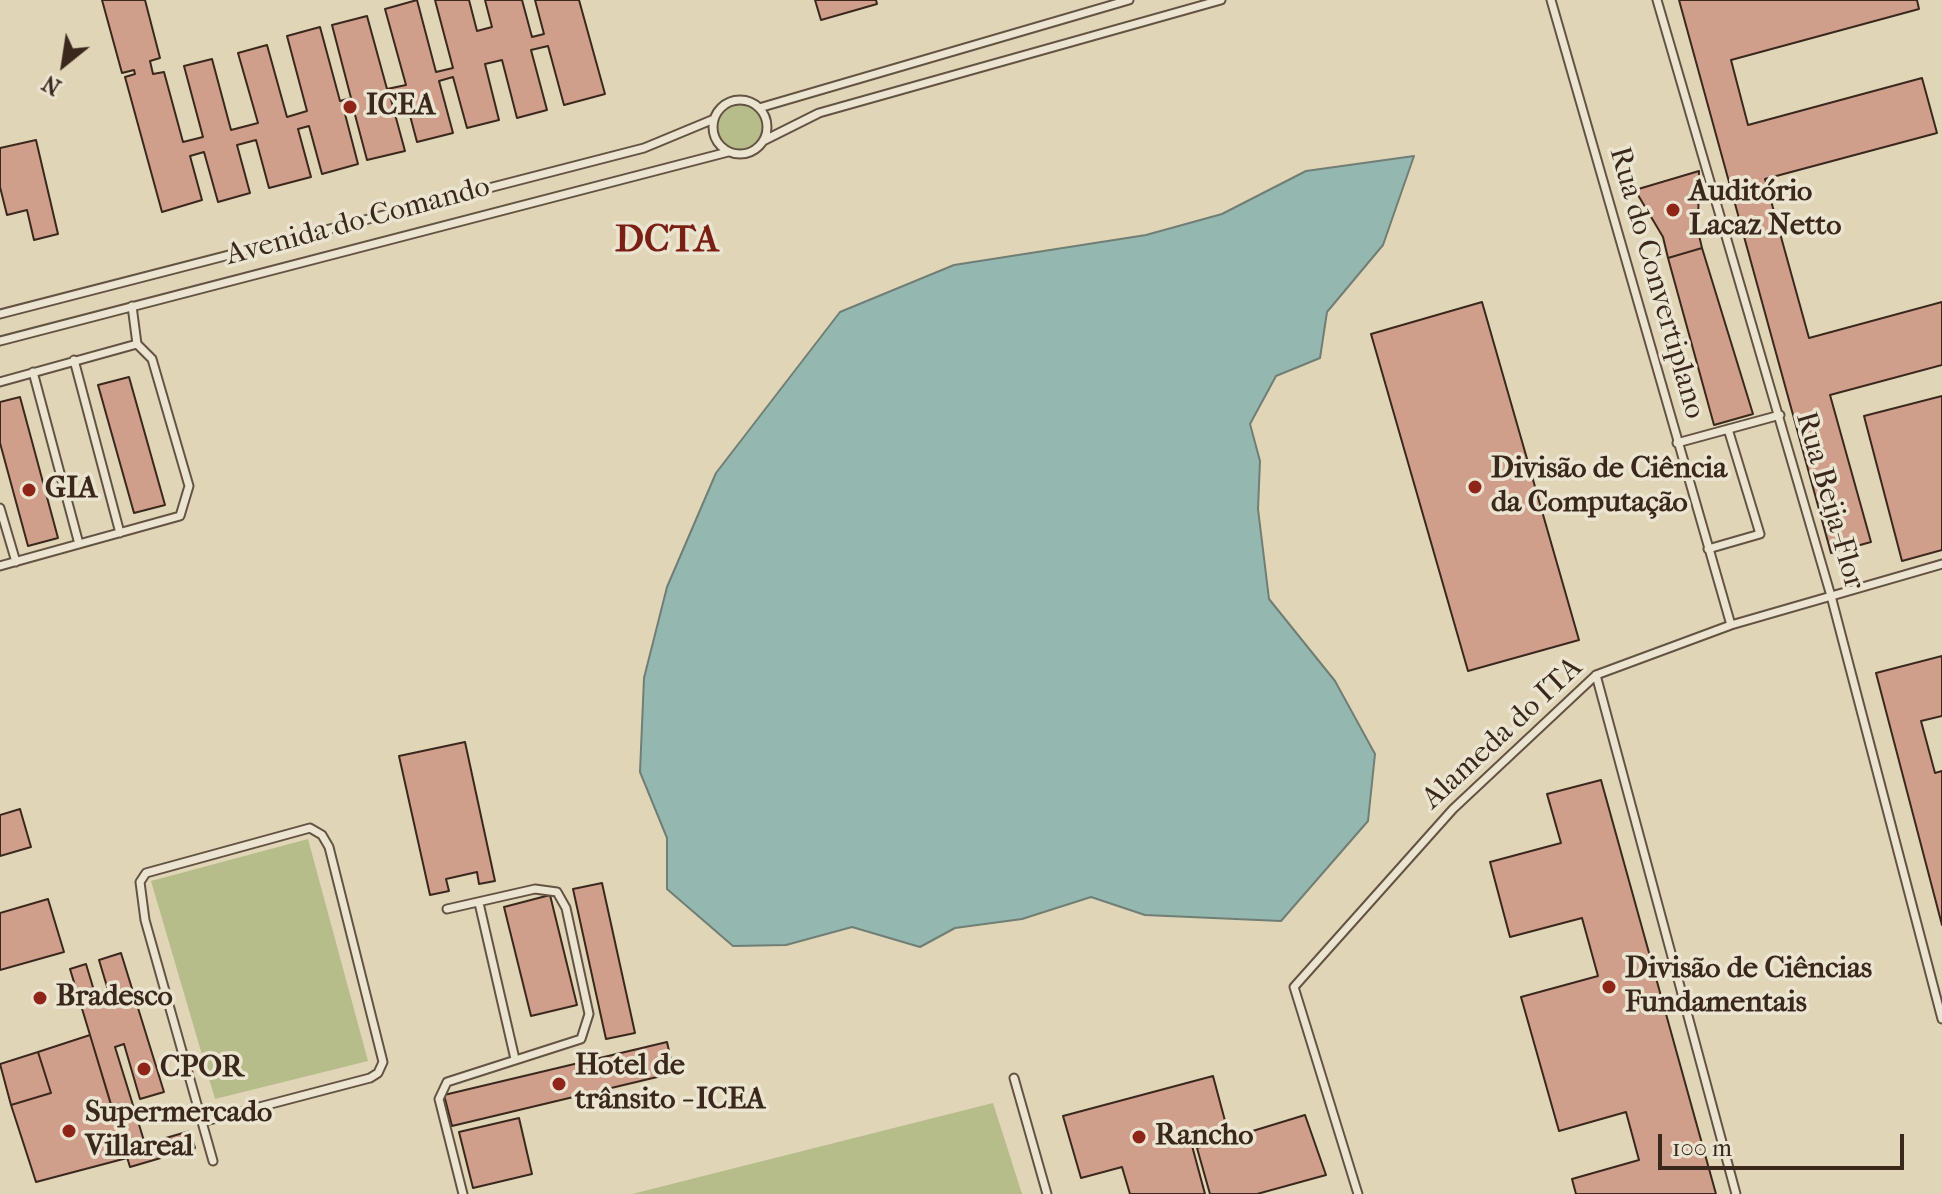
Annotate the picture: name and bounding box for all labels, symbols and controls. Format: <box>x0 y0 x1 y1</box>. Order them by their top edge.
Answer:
north arrow <box>24 24 104 104</box>
text: N <box>38 69 66 100</box>
place label: ICEA <box>366 89 435 125</box>
marker: ICEA <box>341 98 359 116</box>
street label: Rua do Convertiplano <box>1600 143 1712 423</box>
street label: Avenida do Comando <box>222 169 494 275</box>
place label: Auditório Lacaz Netto <box>1689 175 1842 246</box>
marker: Auditório Lacaz Netto <box>1664 201 1682 219</box>
district label: DCTA <box>615 219 719 265</box>
street label: Rua Beija-Flor <box>1786 408 1872 594</box>
place label: Divisão de Ciência da Computação <box>1491 452 1727 522</box>
place label: GIA <box>45 472 97 508</box>
marker: Divisão de Ciência da Computação <box>1466 478 1484 496</box>
marker: GIA <box>20 481 38 499</box>
street label: Alameda do ITA <box>1415 650 1591 818</box>
place label: Divisão de Ciências Fundamentais <box>1625 952 1872 1022</box>
marker: Divisão de Ciências Fundamentais <box>1600 978 1618 996</box>
place label: Bradesco <box>56 980 173 1016</box>
marker: Bradesco <box>31 989 49 1007</box>
place label: Hotel de trânsito - ICEA <box>575 1049 765 1120</box>
place label: CPOR <box>160 1051 244 1087</box>
marker: CPOR <box>135 1060 153 1078</box>
marker: Hotel de trânsito - ICEA <box>550 1075 568 1093</box>
place label: Supermercado Villareal <box>85 1096 272 1166</box>
scale bar <box>1662 1118 1908 1168</box>
place label: Rancho <box>1155 1119 1253 1155</box>
marker: Supermercado Villareal <box>60 1122 78 1140</box>
marker: Rancho <box>1130 1128 1148 1146</box>
text: 100 m <box>1672 1134 1732 1162</box>

